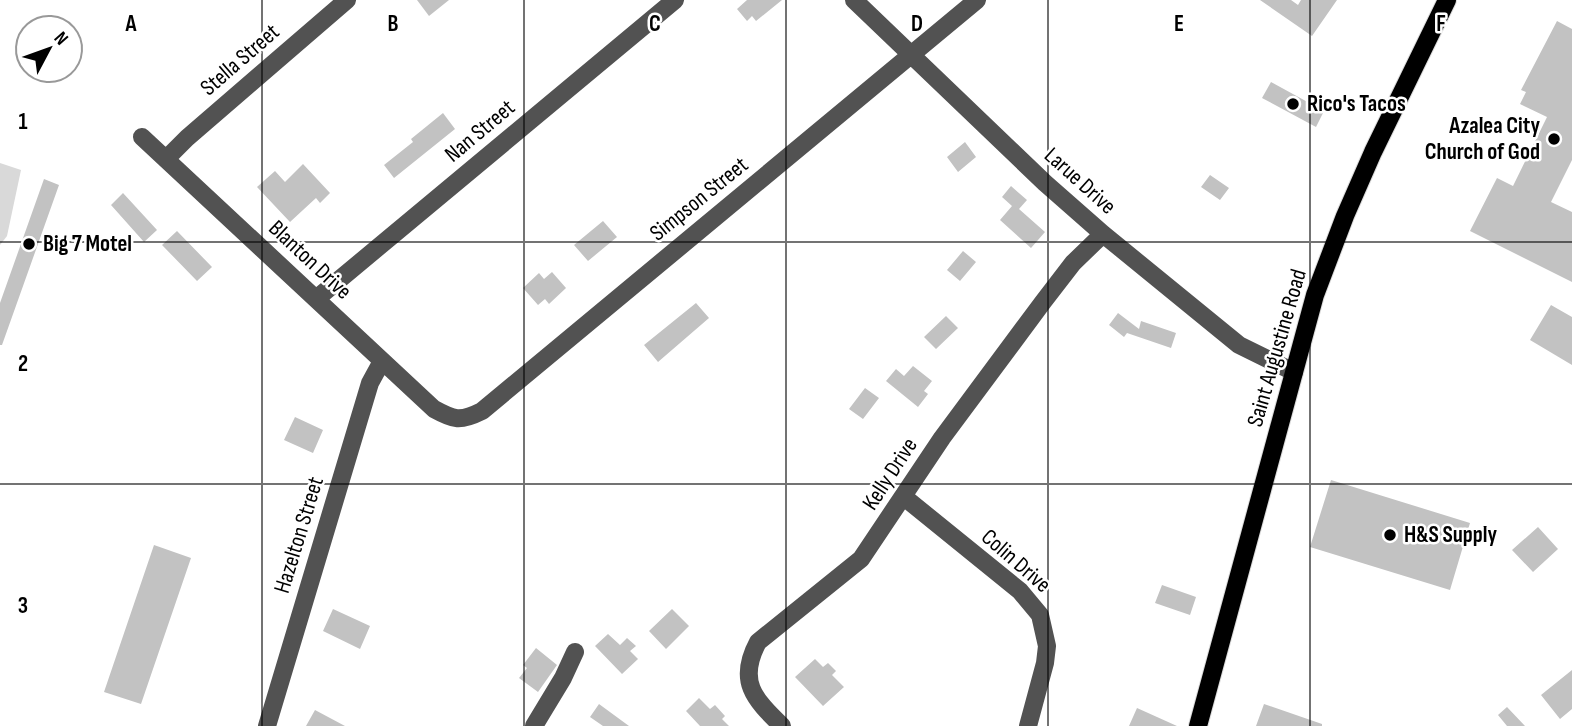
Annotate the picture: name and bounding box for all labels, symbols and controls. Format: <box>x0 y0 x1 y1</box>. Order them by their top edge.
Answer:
text: A <box>125 10 138 38</box>
text: B <box>388 10 399 38</box>
text: C <box>649 10 661 38</box>
text: D <box>911 10 923 38</box>
text: E <box>1174 10 1184 38</box>
text: F <box>1436 10 1446 38</box>
north arrow <box>14 14 84 84</box>
street label: Stella Street <box>195 18 285 102</box>
text: N <box>49 27 73 50</box>
place label: Rico's Tacos <box>1307 90 1406 118</box>
street label: Nan Street <box>439 94 521 168</box>
marker: Rico's Tacos <box>1285 96 1301 112</box>
text: 1 <box>18 108 28 136</box>
place label: Azalea City Church of God <box>1425 112 1540 166</box>
marker: Azalea City Church of God <box>1546 131 1562 147</box>
street label: Larue Drive <box>1038 142 1122 220</box>
street label: Simpson Street <box>644 151 754 247</box>
street label: Blanton Drive <box>263 214 357 306</box>
place label: Big 7 Motel <box>43 230 132 258</box>
marker: Big 7 Motel <box>21 236 37 252</box>
street label: Saint Augustine Road <box>1241 266 1313 430</box>
text: 2 <box>18 350 28 378</box>
street label: Kelly Drive <box>856 433 924 515</box>
street label: Hazelton Street <box>268 473 330 597</box>
place label: H&S Supply <box>1404 521 1497 549</box>
street label: Colin Drive <box>975 523 1057 599</box>
marker: H&S Supply <box>1382 527 1398 543</box>
text: 3 <box>18 592 28 620</box>

